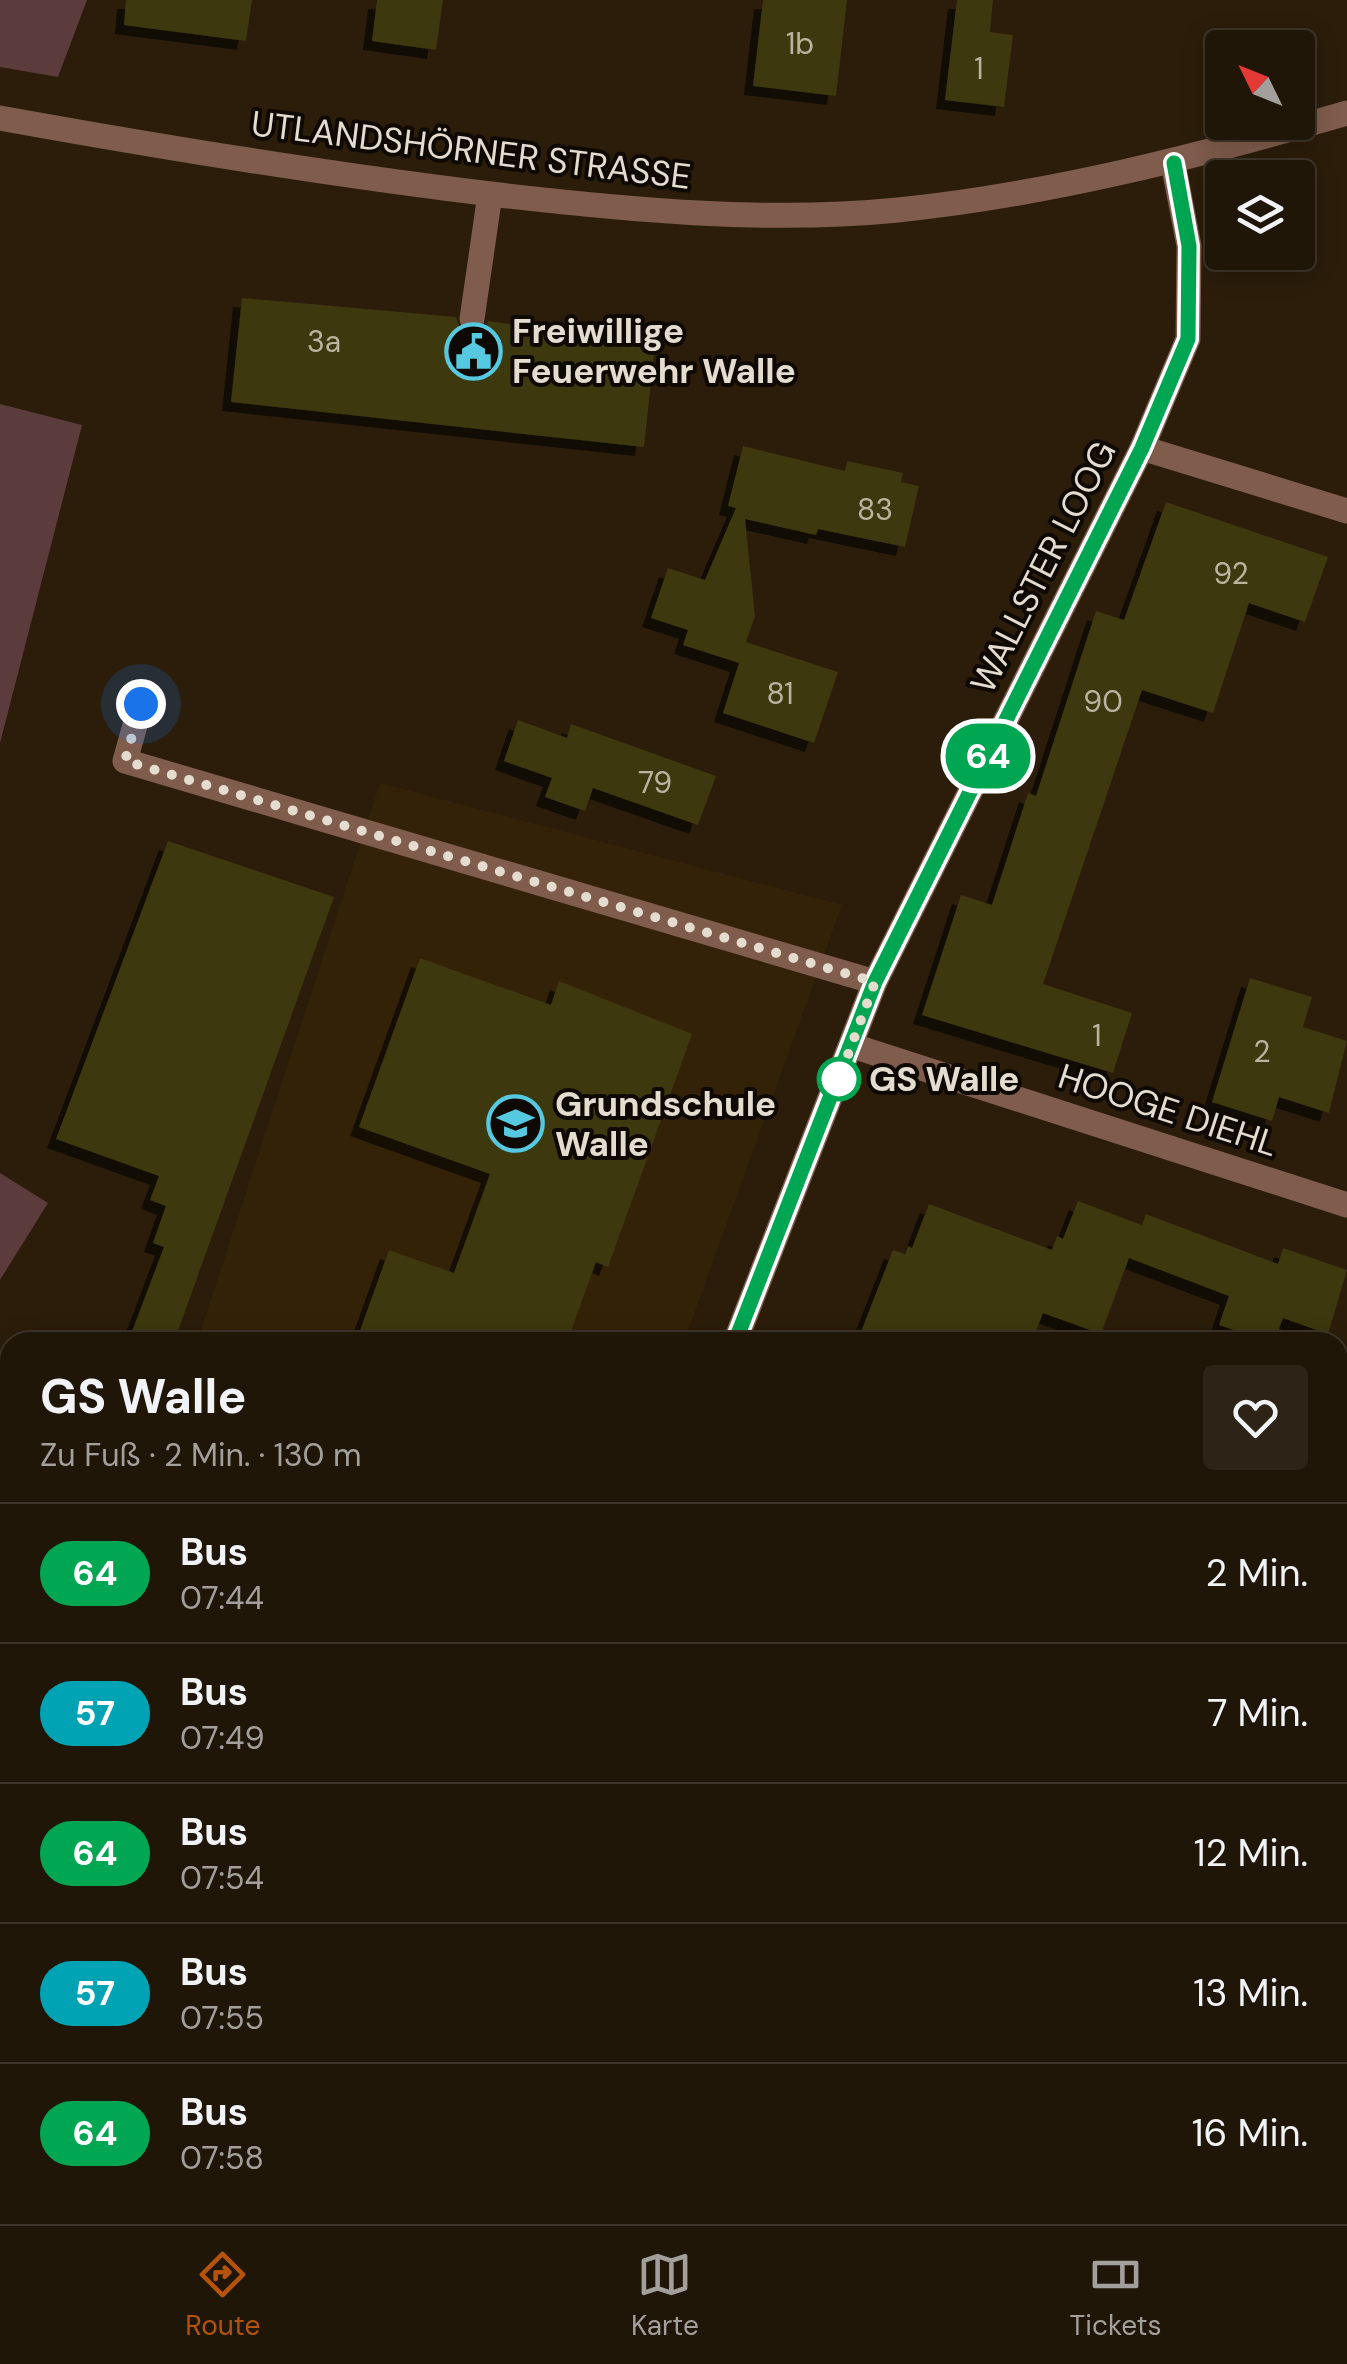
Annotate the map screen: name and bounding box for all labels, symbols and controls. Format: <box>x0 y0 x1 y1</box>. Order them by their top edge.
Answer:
house number: 1b <box>786 24 814 63</box>
north arrow <box>1205 30 1315 140</box>
map controls <box>1205 30 1315 270</box>
house number: 1 <box>974 49 984 88</box>
street label: UTLANDSHÖRNER STRASSE <box>249 100 693 200</box>
button: layers <box>1205 160 1315 270</box>
place label: Freiwillige Feuerwehr Walle <box>512 308 796 394</box>
public building icon: Freiwillige Feuerwehr Walle <box>443 321 503 381</box>
house number: 3a <box>307 322 341 361</box>
street label: WALLSTER LOOG <box>960 433 1126 701</box>
house number: 83 <box>857 490 893 529</box>
house number: 92 <box>1213 554 1249 593</box>
house number: 81 <box>767 674 794 713</box>
your location <box>116 679 166 729</box>
house number: 90 <box>1083 682 1123 721</box>
line badge: 64 <box>943 724 1033 788</box>
text: 64 <box>966 733 1010 779</box>
house number: 79 <box>638 763 672 802</box>
house number: 1 <box>1092 1016 1102 1055</box>
house number: 2 <box>1253 1032 1271 1071</box>
street label: HOOGE DIEHL <box>1052 1053 1284 1167</box>
place label: GS Walle <box>869 1056 1019 1102</box>
marker: GS Walle <box>818 1058 860 1100</box>
place label: Grundschule Walle <box>555 1081 776 1167</box>
school or university icon: Grundschule Walle <box>486 1094 546 1154</box>
text: GS Walle <box>40 1365 246 1428</box>
button: heart <box>1203 1365 1308 1470</box>
text: Zu Fuß · 2 Min. · 130 m <box>40 1434 361 1476</box>
text: Bus <box>180 1527 248 1577</box>
text: 2 Min. <box>1206 1548 1308 1598</box>
text: 64 <box>73 1550 117 1596</box>
text: 07:44 <box>180 1577 264 1619</box>
text: Bus <box>180 1667 248 1717</box>
text: 7 Min. <box>1207 1688 1308 1738</box>
text: 57 <box>75 1690 115 1736</box>
text: 07:49 <box>180 1717 265 1759</box>
text: Bus <box>180 1807 248 1857</box>
text: 12 Min. <box>1194 1828 1308 1878</box>
text: 64 <box>73 1830 117 1876</box>
text: 07:54 <box>180 1857 264 1899</box>
text: Bus <box>180 1947 248 1997</box>
text: 13 Min. <box>1193 1968 1308 2018</box>
text: 57 <box>75 1970 115 2016</box>
text: 07:55 <box>180 1997 264 2039</box>
text: Bus <box>180 2087 248 2137</box>
text: 16 Min. <box>1192 2108 1308 2158</box>
text: 64 <box>73 2110 117 2156</box>
text: 07:58 <box>180 2137 264 2179</box>
tab: Route <box>185 2247 260 2344</box>
tab: Karte <box>631 2247 699 2344</box>
tab: Tickets <box>1070 2247 1162 2344</box>

